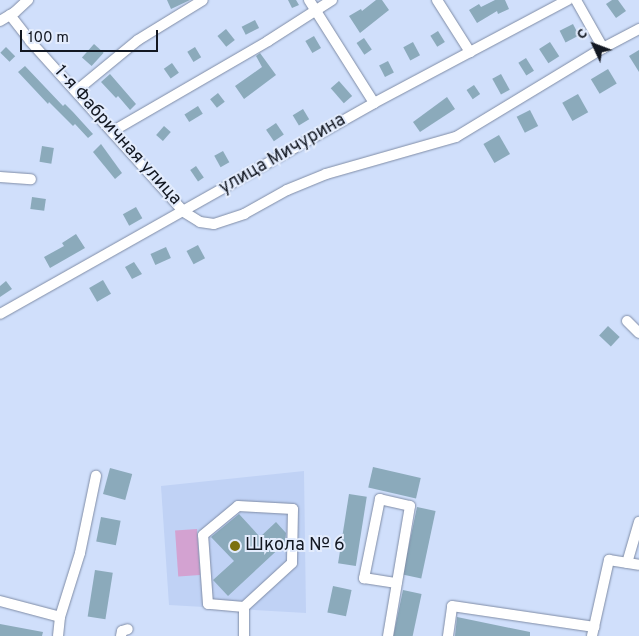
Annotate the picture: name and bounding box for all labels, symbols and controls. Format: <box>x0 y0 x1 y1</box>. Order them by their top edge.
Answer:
scale bar <box>22 20 160 52</box>
north arrow <box>569 20 619 70</box>
text: С <box>573 25 592 44</box>
text: 100 m <box>28 29 69 48</box>
street label: 1-я Фабричная улица <box>49 62 185 210</box>
street label: улица Мичурина <box>216 110 350 200</box>
place label: Школа № 6 <box>245 535 345 557</box>
marker: Школа № 6 <box>229 540 241 552</box>

